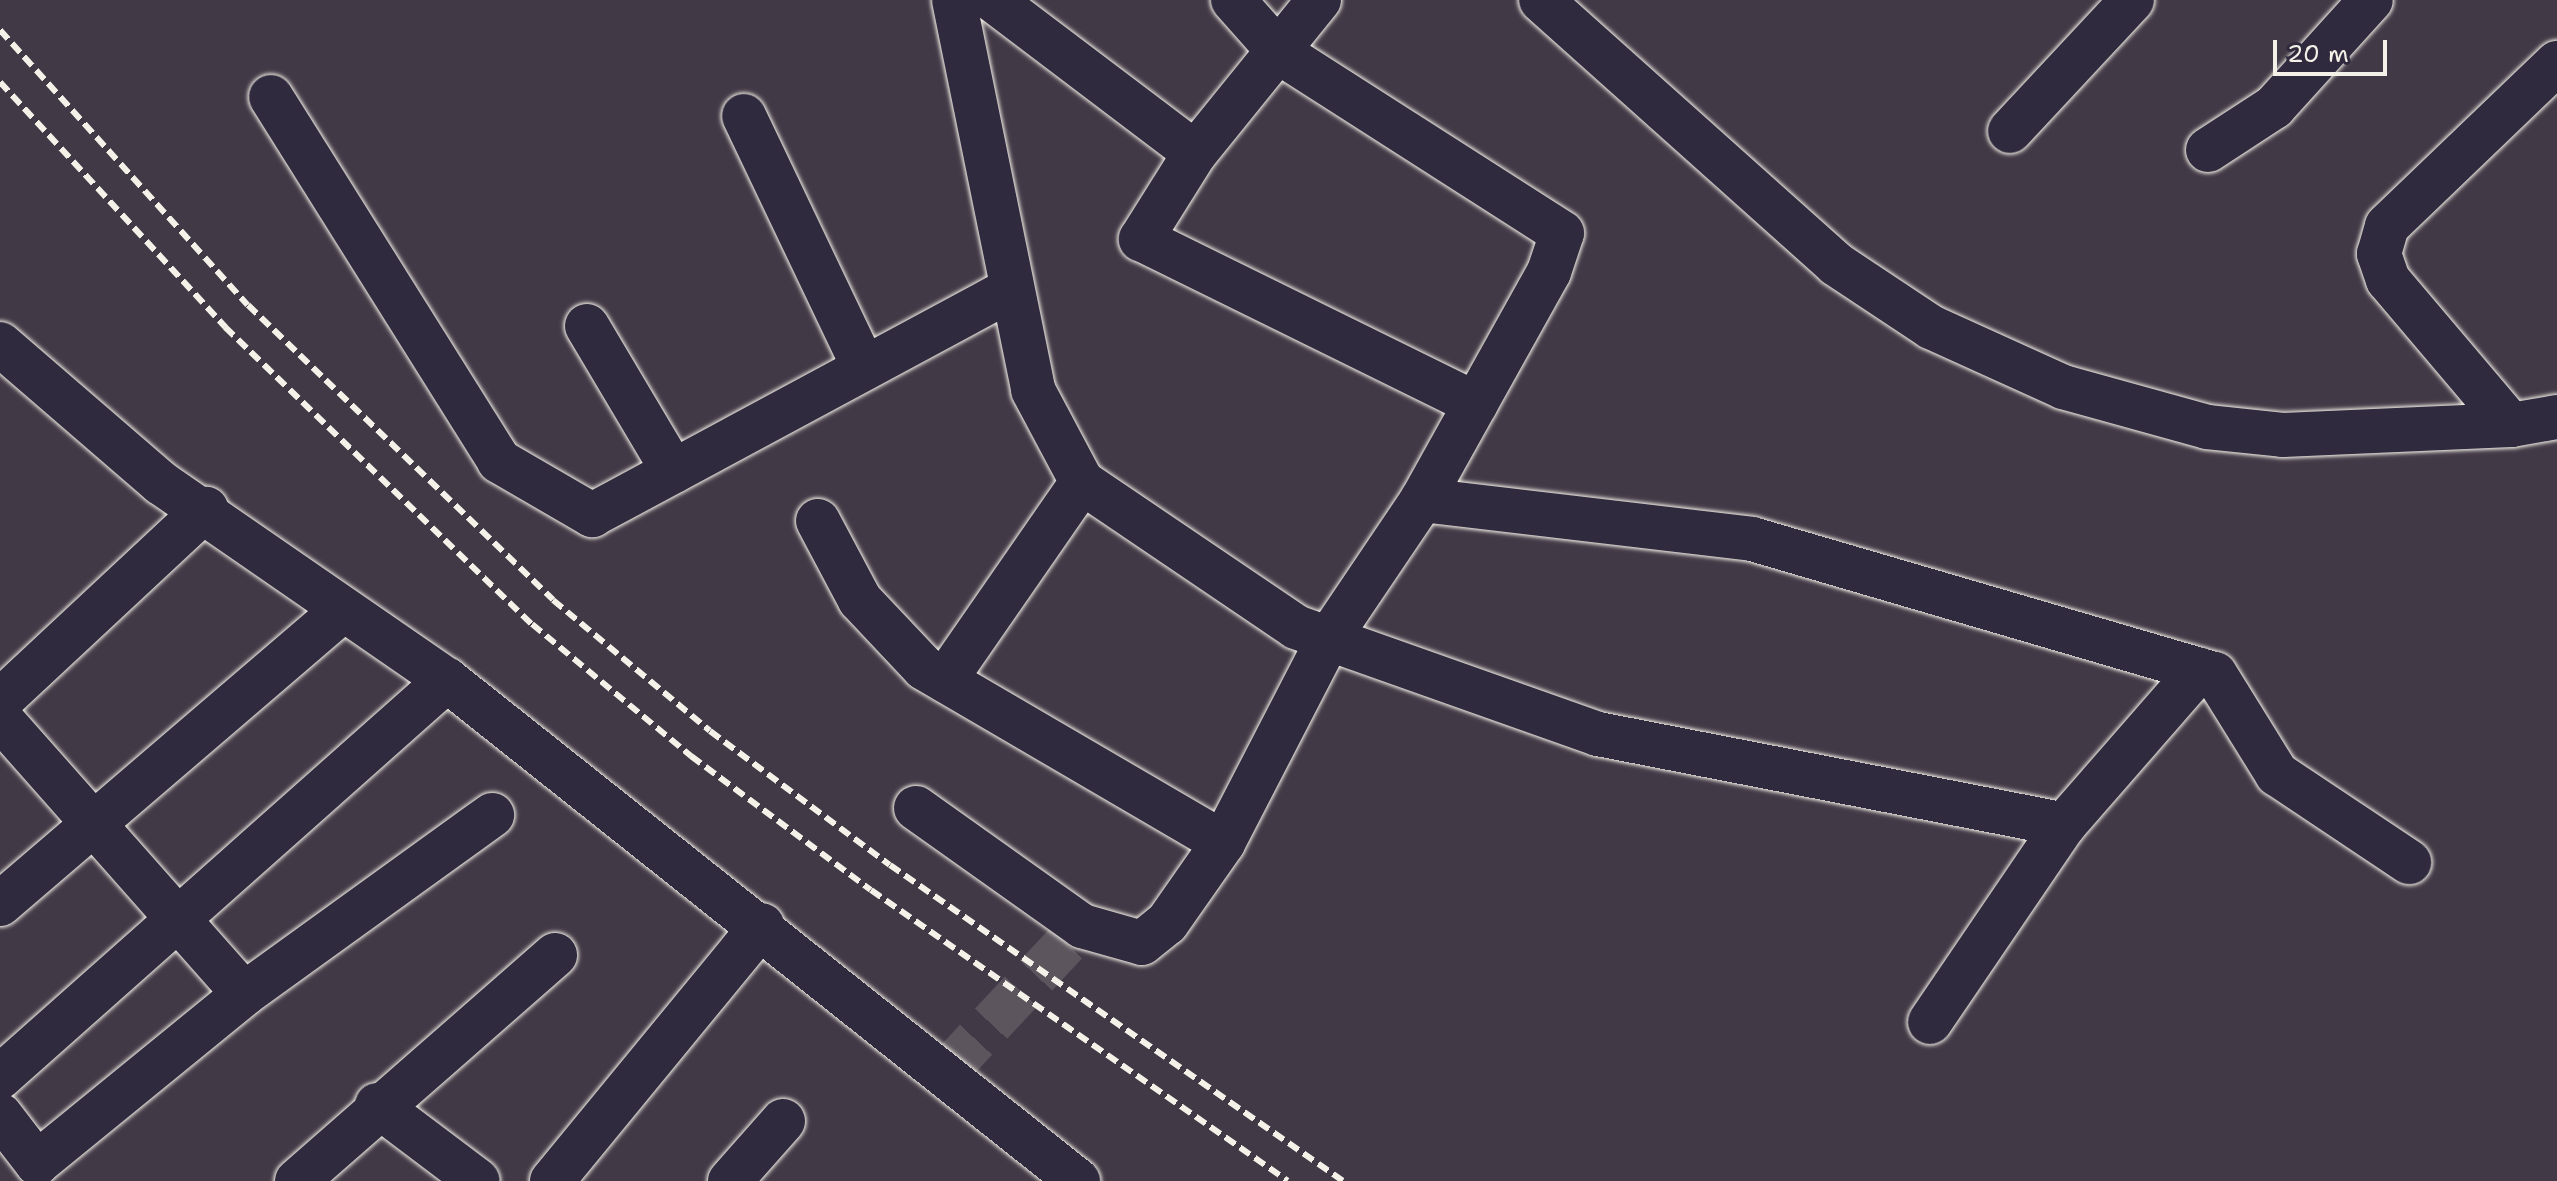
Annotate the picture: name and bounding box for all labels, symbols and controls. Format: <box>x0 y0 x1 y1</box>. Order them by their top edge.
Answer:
scale bar <box>2277 24 2391 74</box>
text: 20 m <box>2287 38 2349 70</box>

